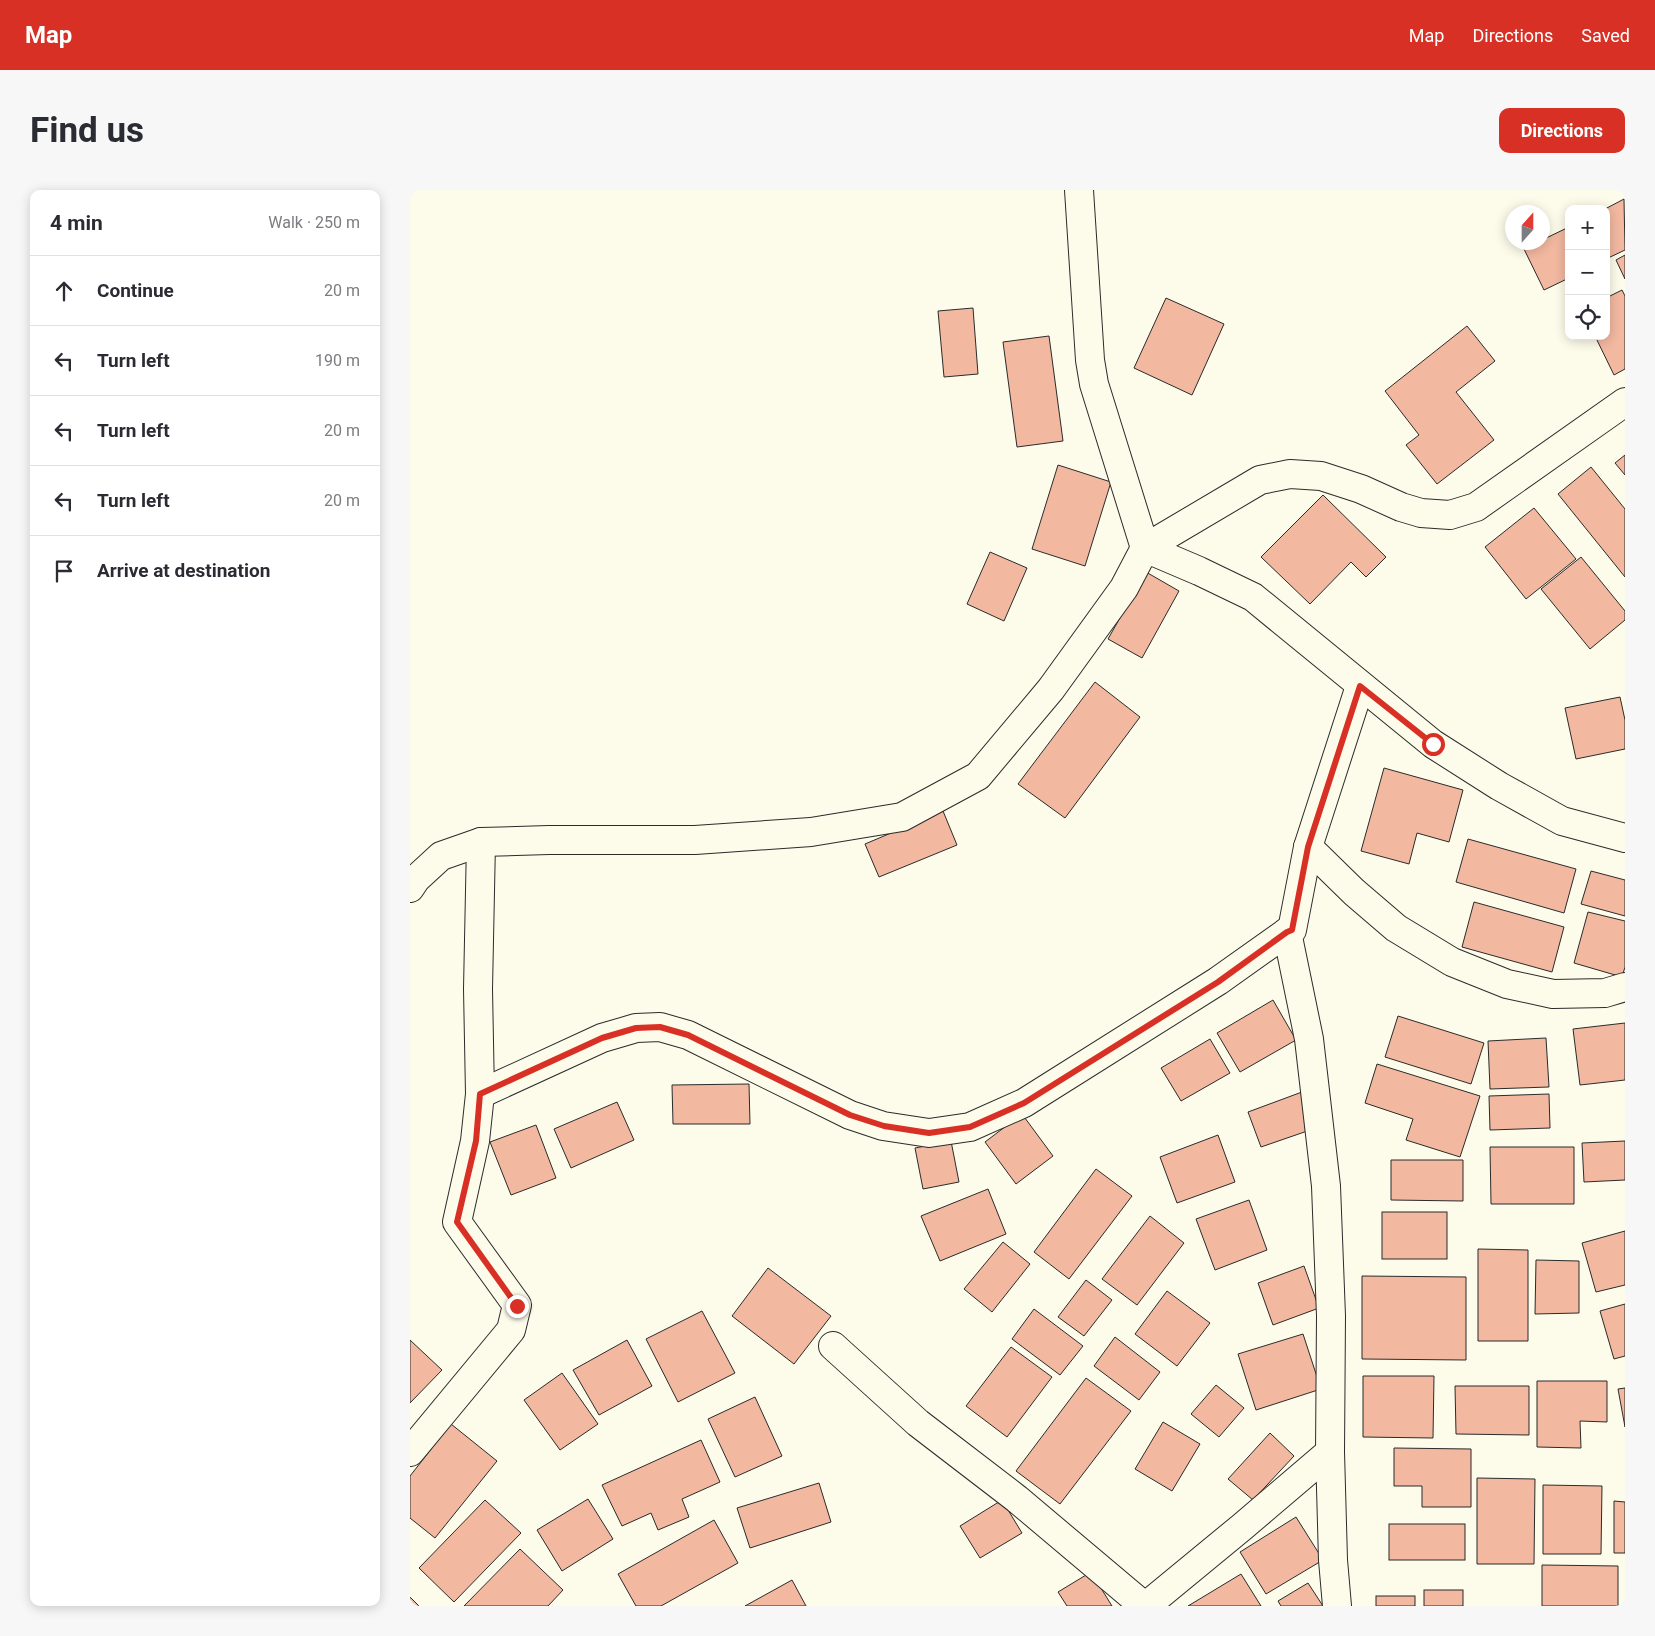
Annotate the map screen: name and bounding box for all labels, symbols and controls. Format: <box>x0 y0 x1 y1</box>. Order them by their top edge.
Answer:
text: Map <box>25 21 72 49</box>
text: Map <box>1409 25 1444 46</box>
text: Directions <box>1472 25 1553 46</box>
text: Saved <box>1581 25 1630 46</box>
button: Directions <box>1499 108 1625 153</box>
text: Find us <box>30 110 144 151</box>
north arrow <box>1505 205 1550 250</box>
map controls <box>1565 205 1610 340</box>
button: + <box>1565 205 1610 250</box>
text: 4 min <box>50 211 103 235</box>
text: Walk · 250 m <box>268 213 360 232</box>
button: − <box>1565 250 1610 295</box>
icon: ahead <box>50 277 78 305</box>
text: Continue <box>97 279 174 302</box>
text: 20 m <box>324 281 360 300</box>
button: locate <box>1565 295 1610 340</box>
icon: left <box>50 347 78 375</box>
text: Turn left <box>97 349 170 372</box>
text: 190 m <box>315 351 360 370</box>
icon: left <box>50 417 78 445</box>
text: Turn left <box>97 419 170 442</box>
text: 20 m <box>324 421 360 440</box>
icon: left <box>50 487 78 515</box>
text: Turn left <box>97 489 170 512</box>
text: 20 m <box>324 491 360 510</box>
icon: arrive <box>50 557 78 585</box>
text: Arrive at destination <box>97 559 270 582</box>
route start <box>1422 733 1445 756</box>
route end <box>506 1295 529 1318</box>

